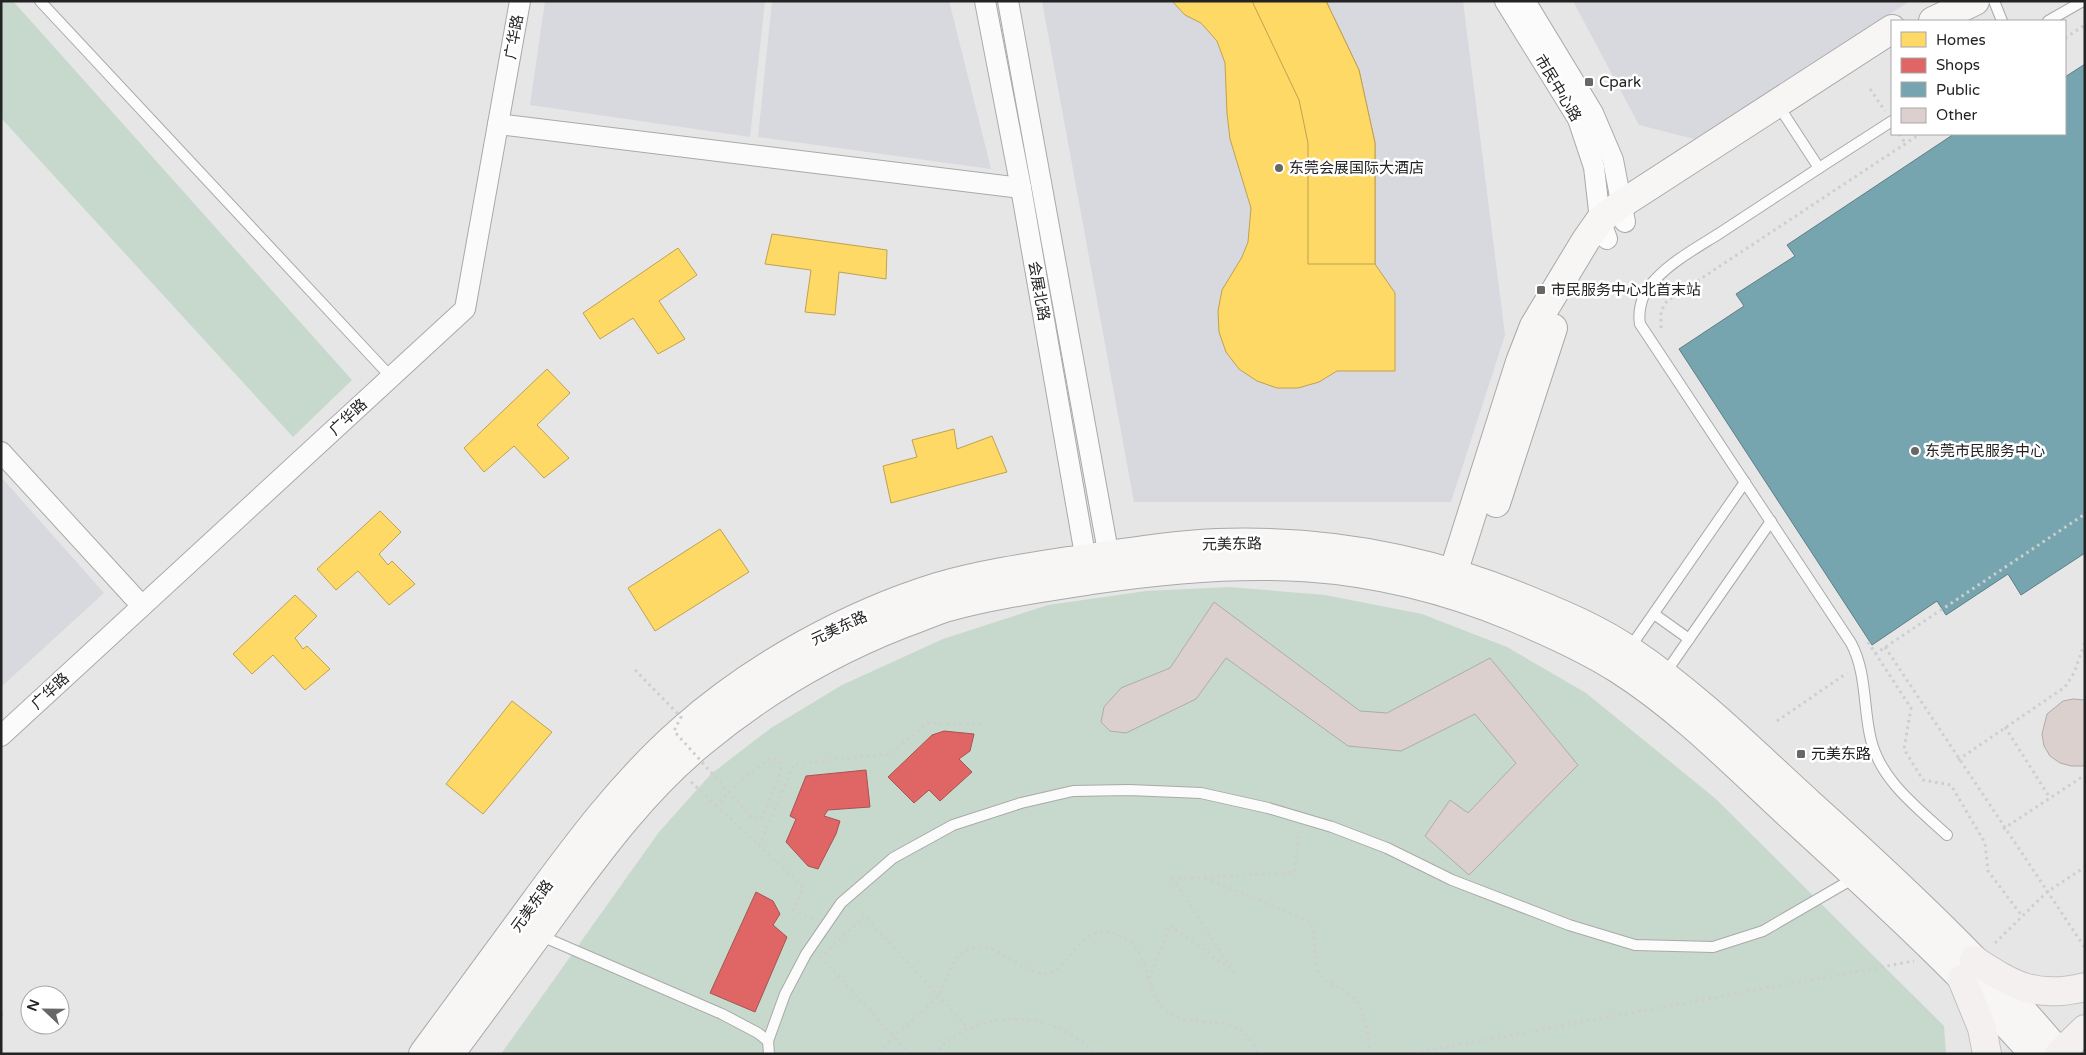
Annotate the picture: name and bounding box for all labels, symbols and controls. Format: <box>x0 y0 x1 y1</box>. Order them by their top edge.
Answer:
street label: 广华路 <box>501 13 527 61</box>
legend <box>1891 20 2066 135</box>
text: Homes <box>1936 31 1986 49</box>
street label: 市民中心路 <box>1531 51 1585 125</box>
text: Shops <box>1936 56 1980 74</box>
place label: Cpark <box>1599 73 1641 91</box>
marker: Cpark <box>1583 76 1595 88</box>
text: Public <box>1936 81 1980 99</box>
text: Other <box>1936 106 1978 124</box>
place label: 东莞会展国际大酒店 <box>1289 159 1424 177</box>
marker: 东莞会展国际大酒店 <box>1273 162 1285 174</box>
street label: 会展北路 <box>1025 260 1053 322</box>
place label: 市民服务中心北首末站 <box>1551 281 1701 299</box>
marker: 市民服务中心北首末站 <box>1535 284 1547 296</box>
street label: 广华路 <box>325 395 371 439</box>
place label: 东莞市民服务中心 <box>1925 442 2045 460</box>
marker: 东莞市民服务中心 <box>1909 445 1921 457</box>
street label: 元美东路 <box>1202 534 1262 554</box>
street label: 元美东路 <box>808 607 870 649</box>
street label: 广华路 <box>27 669 73 713</box>
place label: 元美东路 <box>1811 745 1871 763</box>
marker: 元美东路 <box>1795 748 1807 760</box>
street label: 元美东路 <box>507 876 557 936</box>
north arrow <box>20 985 70 1035</box>
text: N <box>23 997 43 1014</box>

